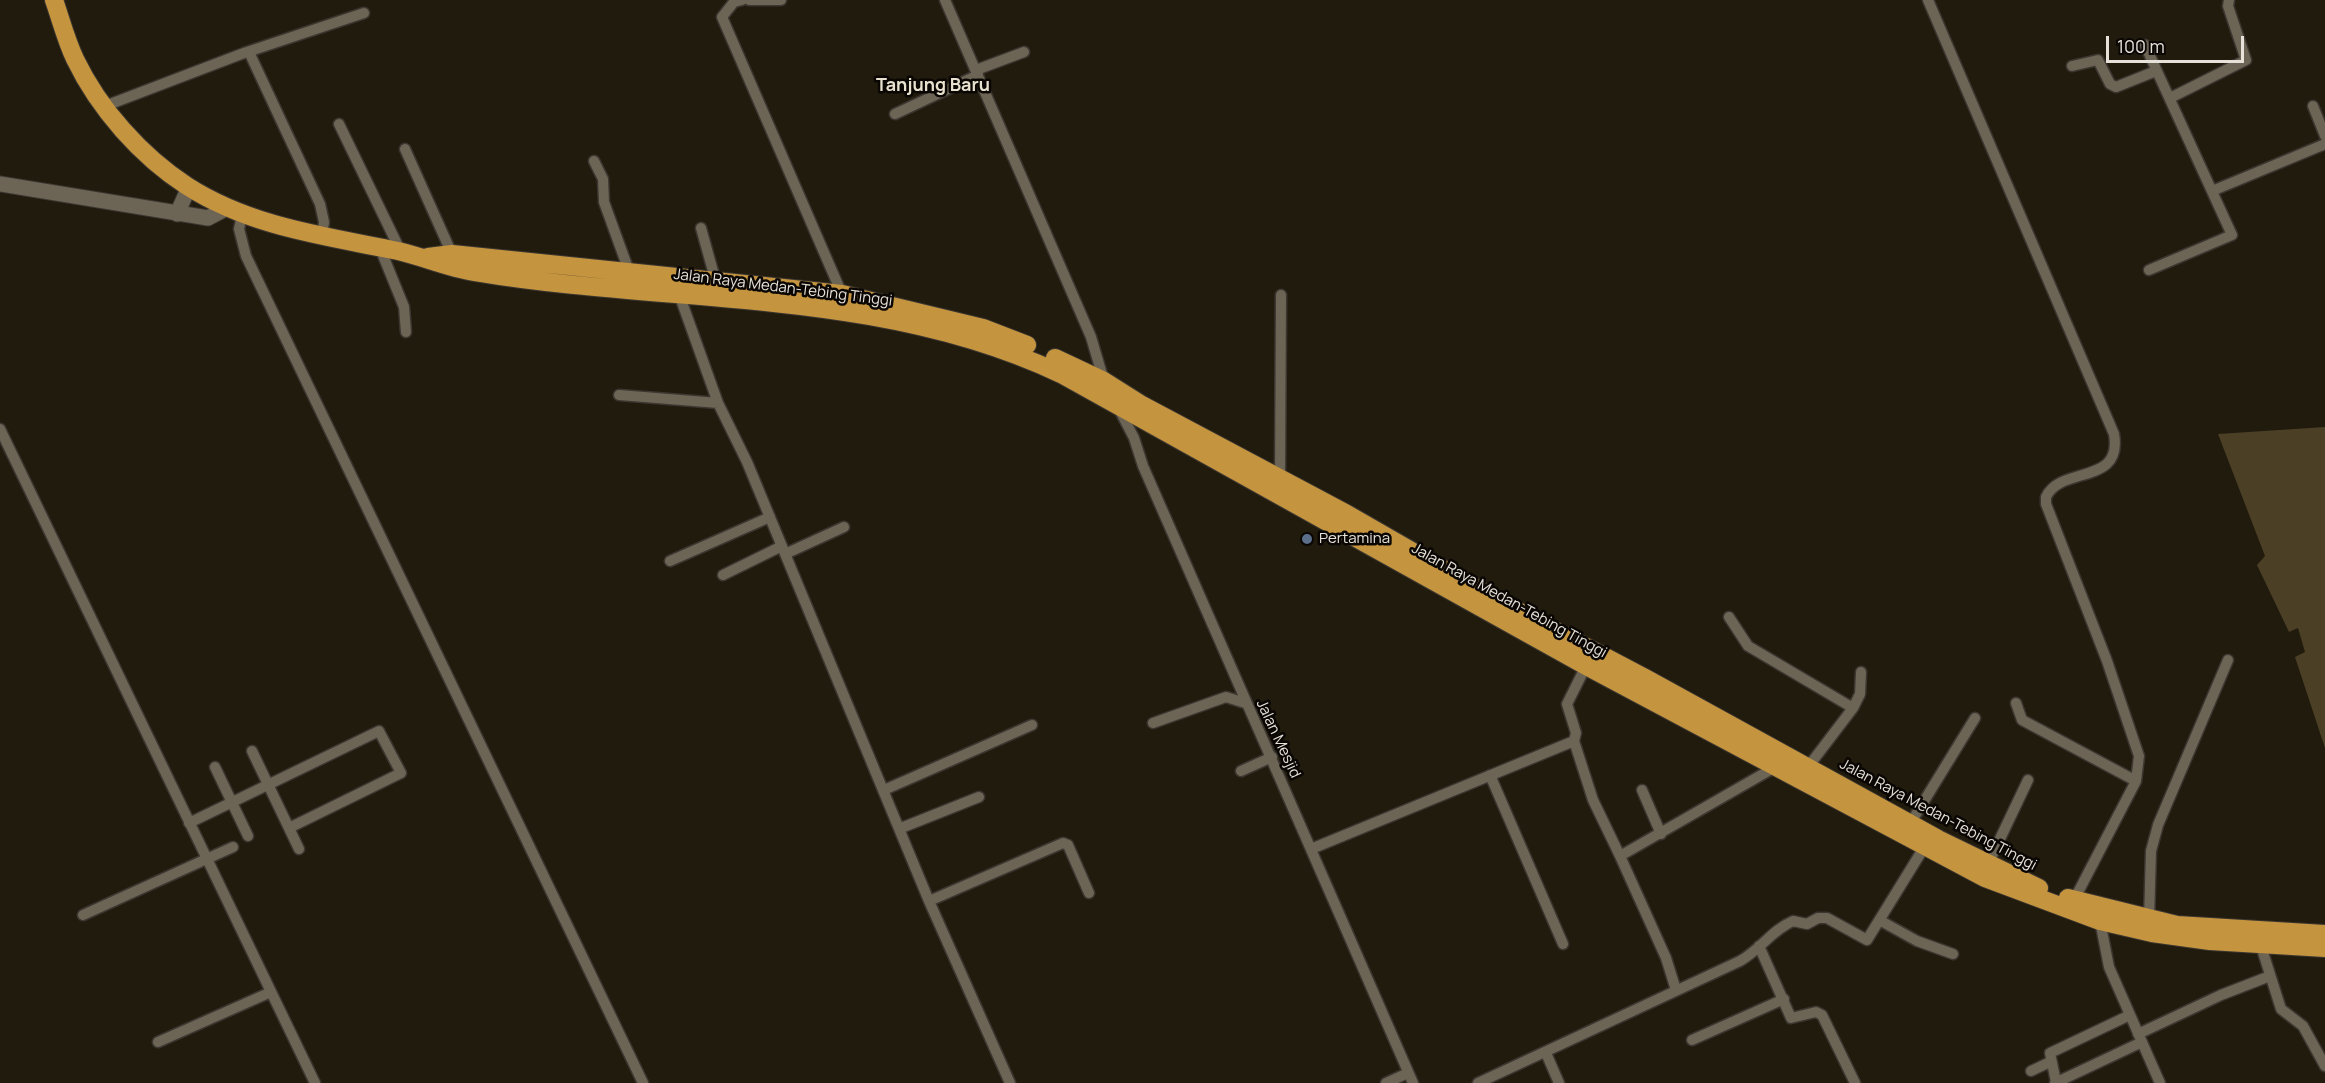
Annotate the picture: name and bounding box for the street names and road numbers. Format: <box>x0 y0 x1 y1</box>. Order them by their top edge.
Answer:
street label: Jalan Raya Medan-Tebing Tinggi <box>673 266 893 310</box>
street label: Jalan Raya Medan-Tebing Tinggi <box>1408 540 1610 662</box>
street label: Jalan Mesjid <box>1252 697 1304 781</box>
street label: Jalan Raya Medan-Tebing Tinggi <box>1837 755 2039 875</box>

